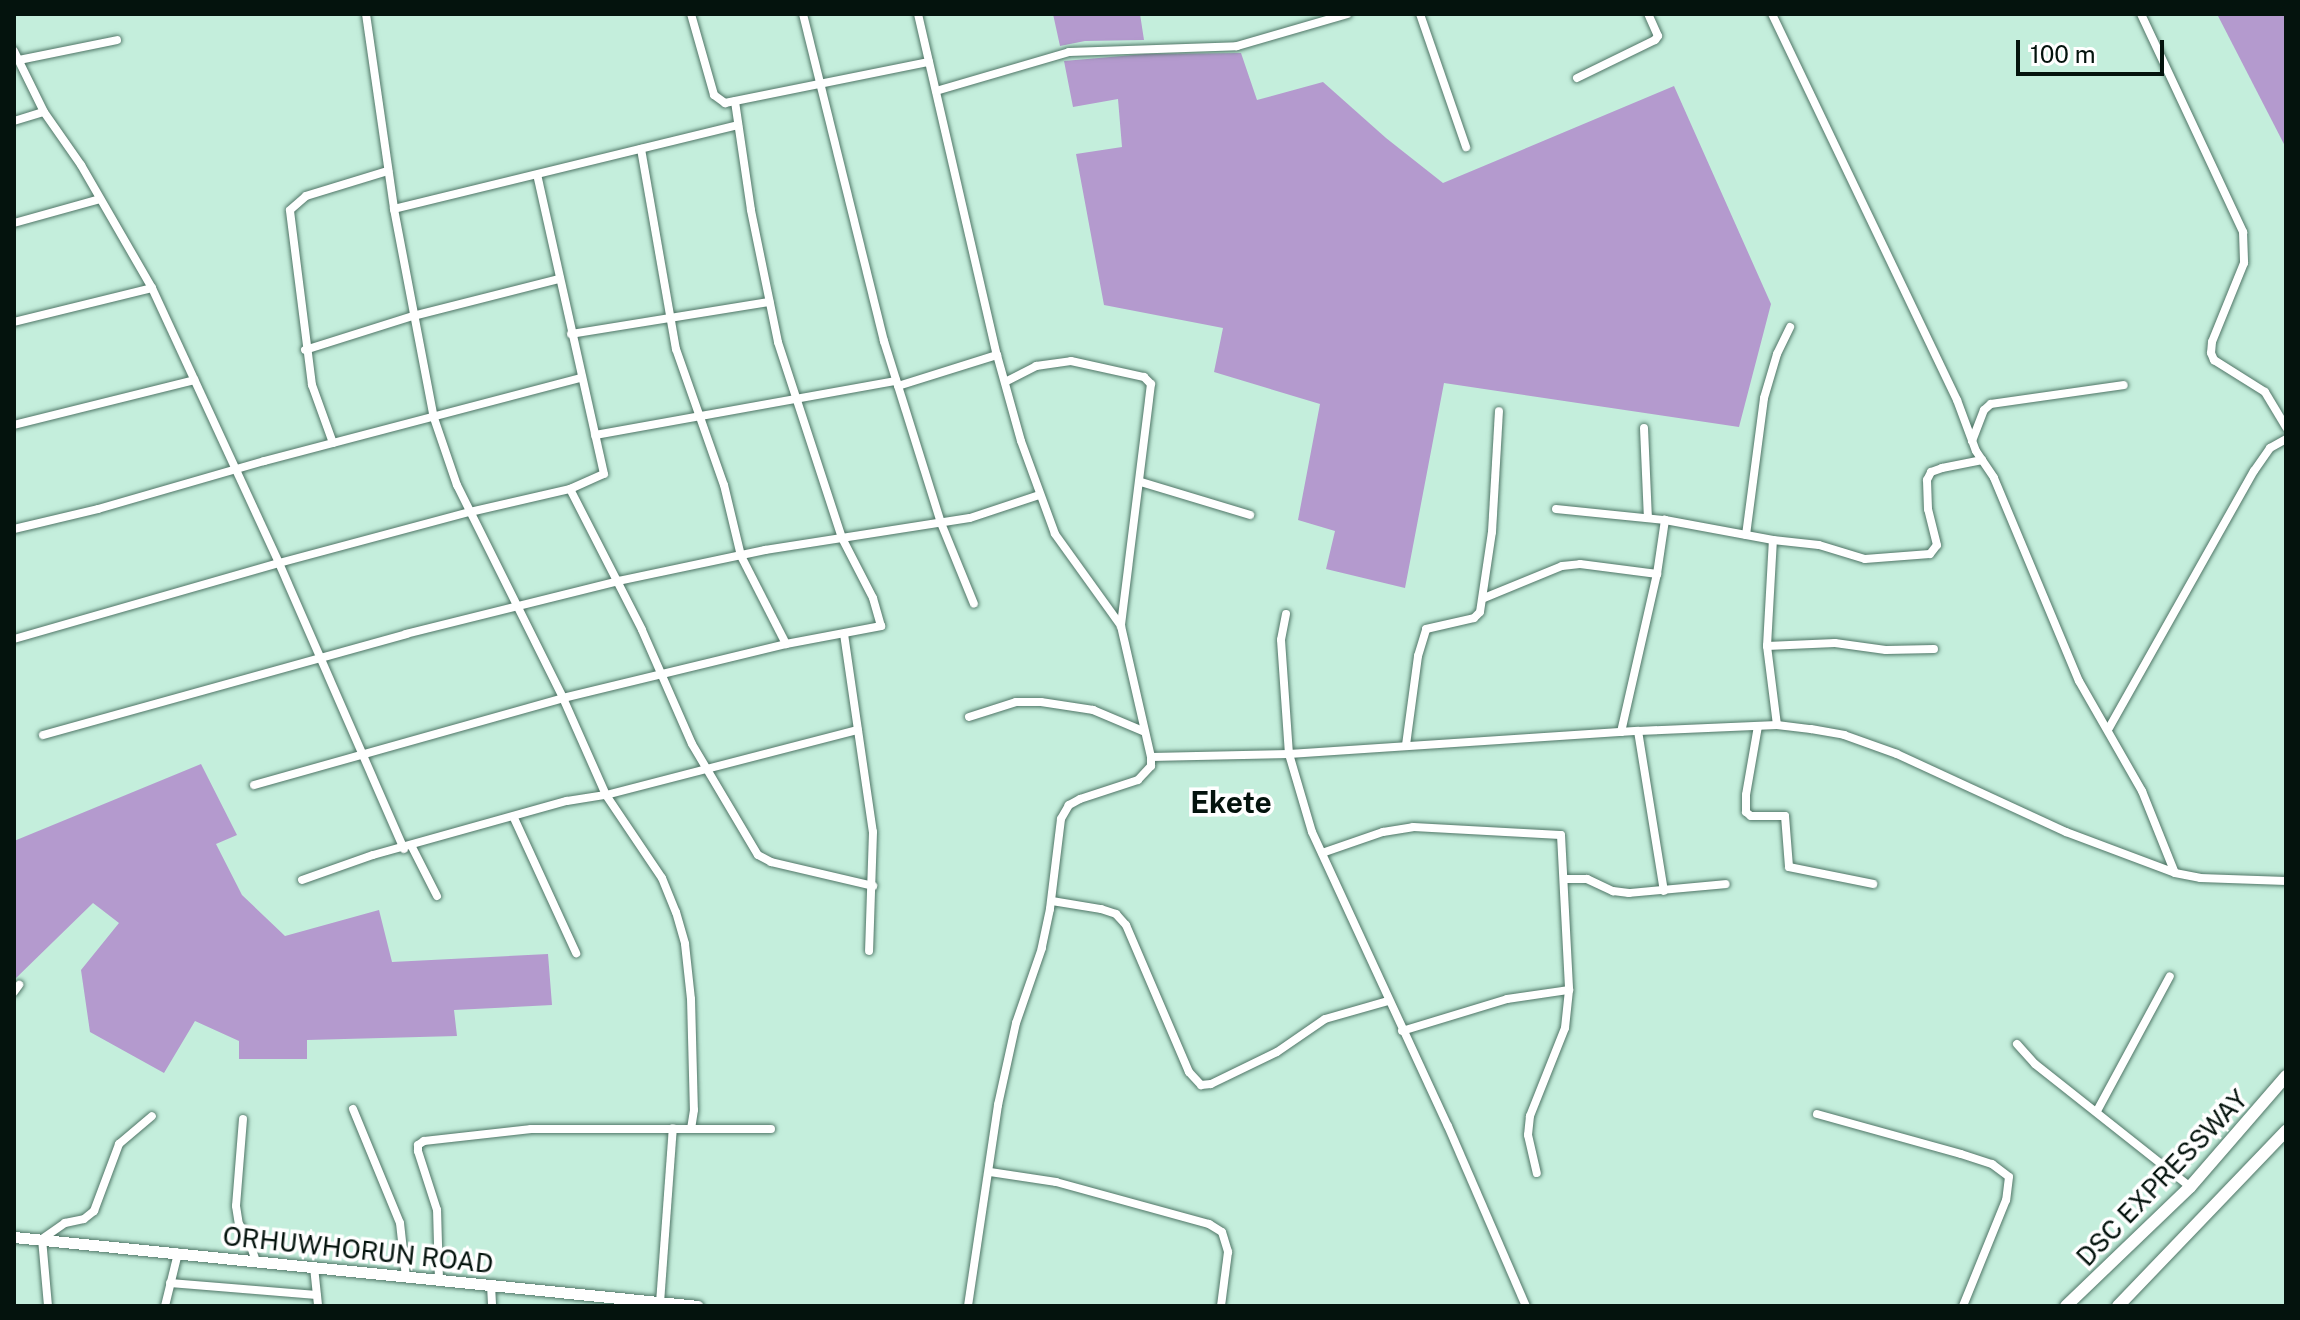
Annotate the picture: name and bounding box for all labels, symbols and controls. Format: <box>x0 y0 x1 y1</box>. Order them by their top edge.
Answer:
scale bar <box>2020 24 2168 74</box>
text: 100 m <box>2030 40 2096 68</box>
district label: Ekete <box>1190 784 1272 820</box>
street label: DSC EXPRESSWAY <box>2070 1083 2254 1273</box>
street label: ORHUWHORUN ROAD <box>221 1220 495 1280</box>

